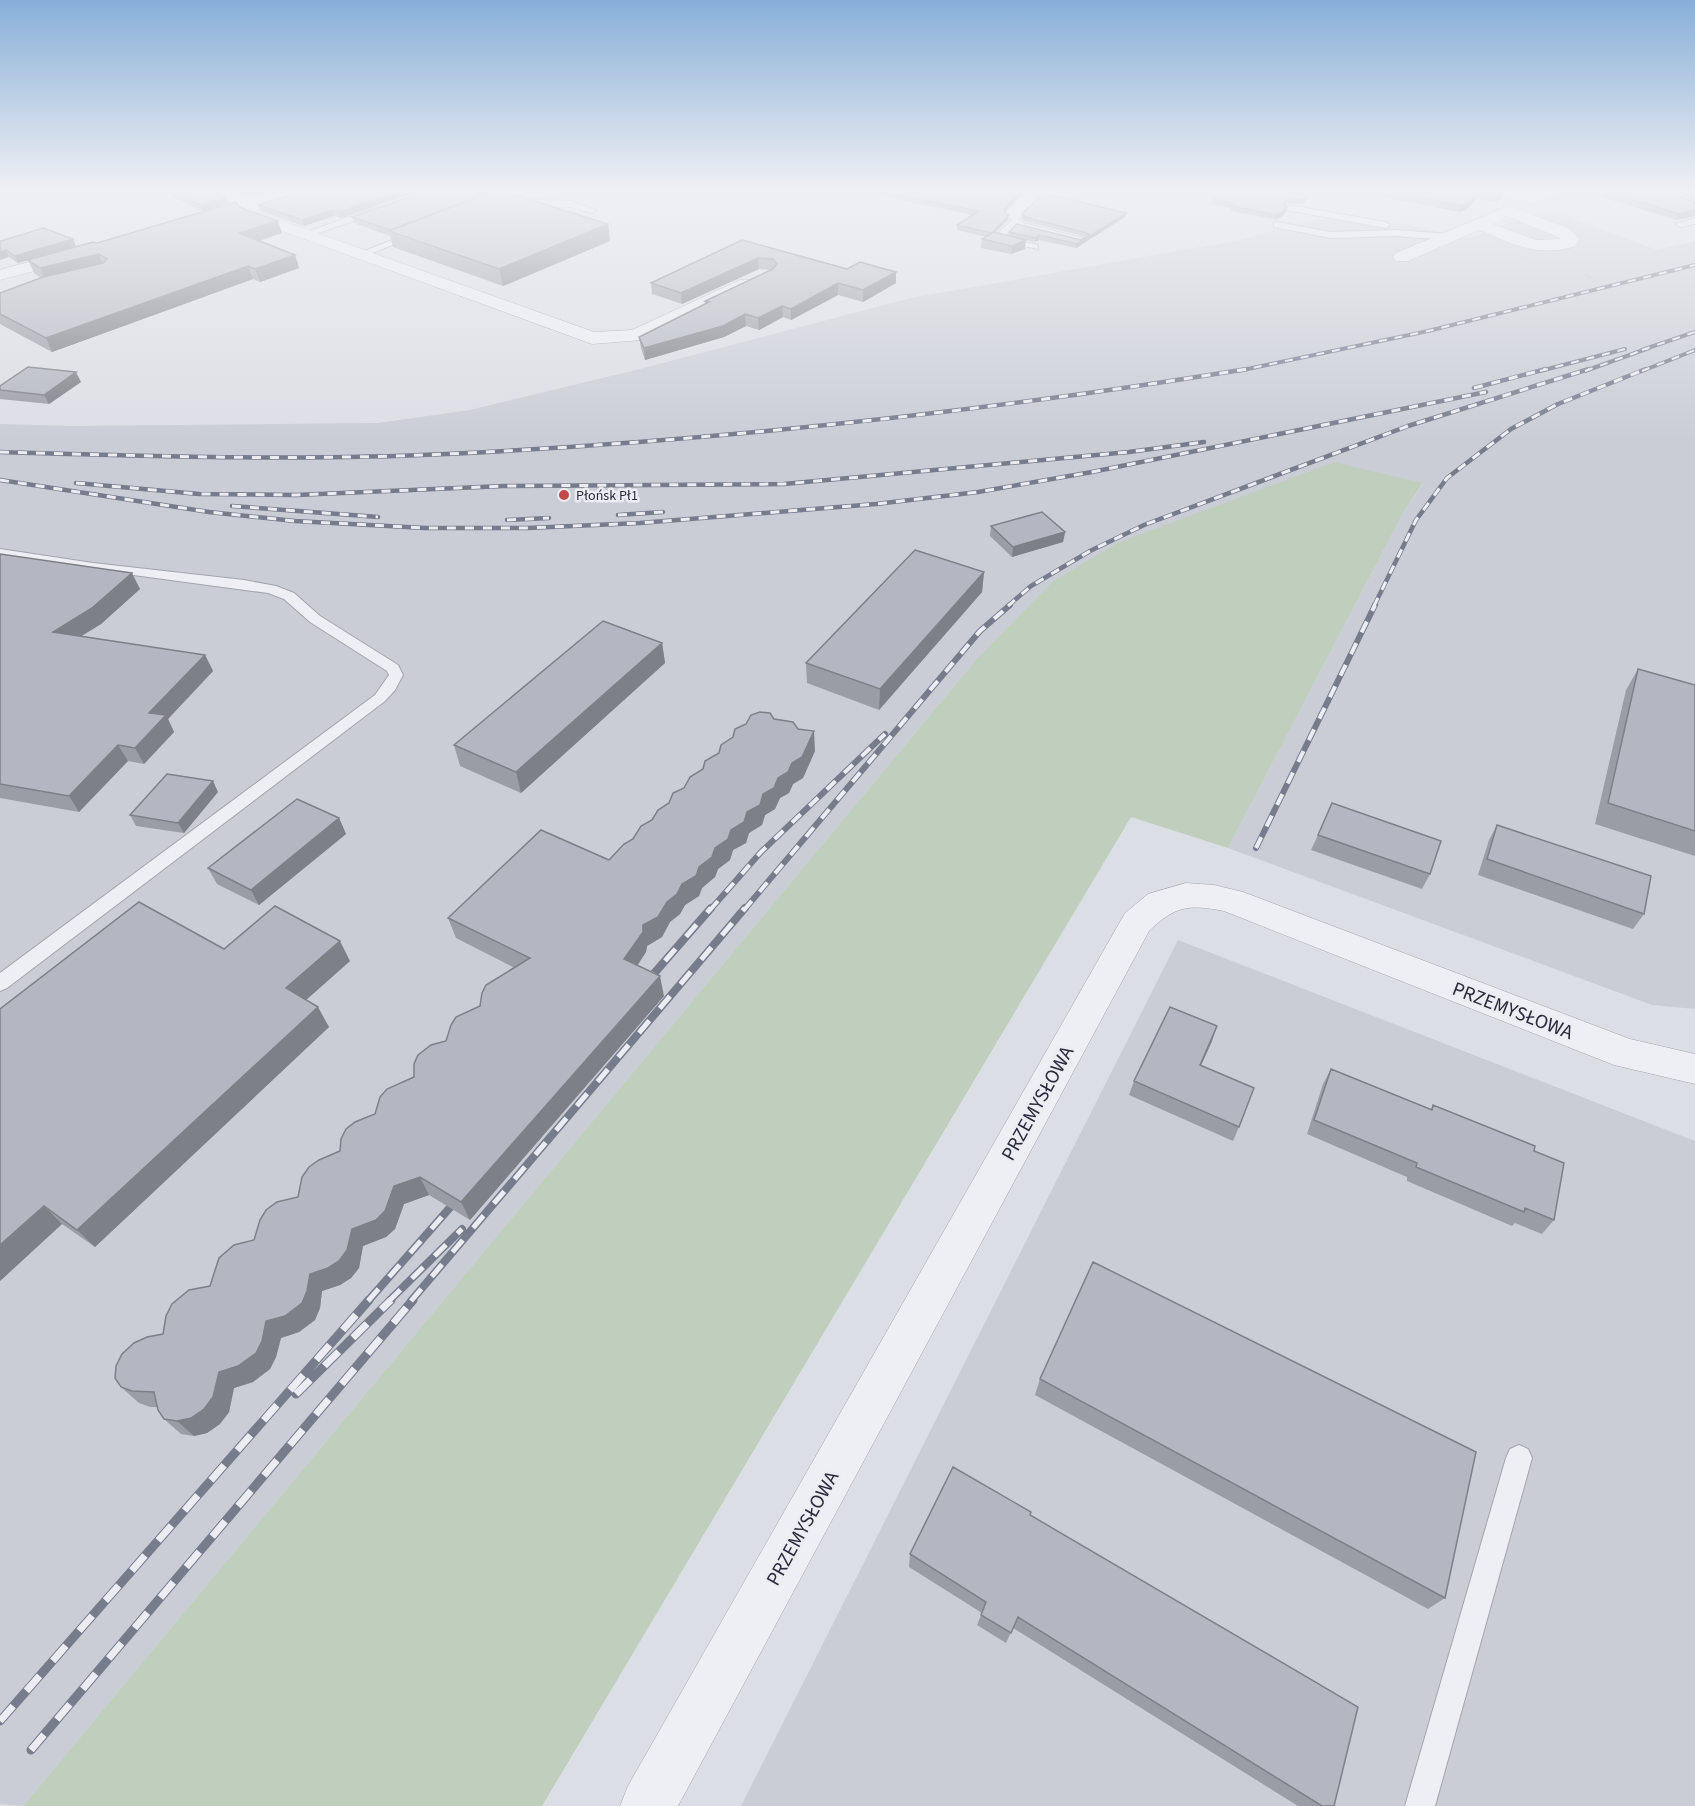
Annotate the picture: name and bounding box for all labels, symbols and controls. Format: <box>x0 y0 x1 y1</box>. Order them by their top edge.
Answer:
place label: Płońsk Pł1 <box>576 486 638 506</box>
marker: Płońsk Pł1 <box>557 488 571 502</box>
street label: PRZEMYSŁOWA <box>1448 975 1577 1047</box>
street label: PRZEMYSŁOWA <box>995 1041 1081 1166</box>
street label: PRZEMYSŁOWA <box>760 1466 846 1591</box>

